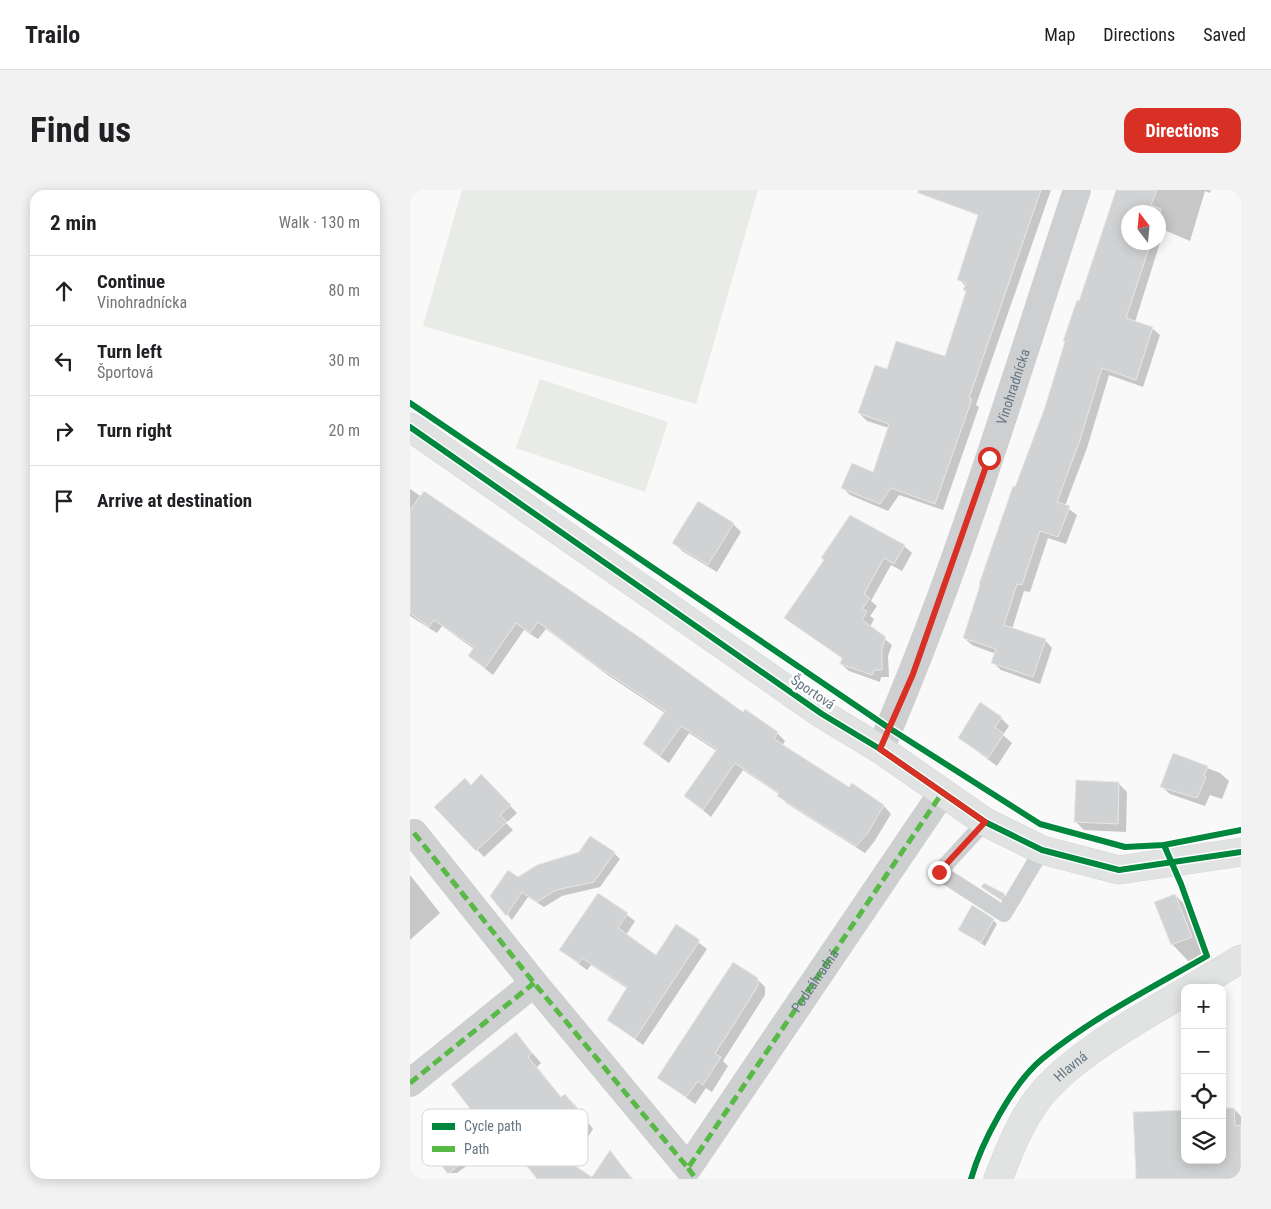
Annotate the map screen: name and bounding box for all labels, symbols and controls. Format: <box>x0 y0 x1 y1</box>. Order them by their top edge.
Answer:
text: Trailo <box>25 21 80 49</box>
text: Map <box>1044 24 1075 45</box>
text: Directions <box>1103 24 1175 45</box>
text: Saved <box>1203 24 1246 45</box>
button: Directions <box>1124 108 1241 153</box>
text: Find us <box>30 110 131 151</box>
north arrow <box>1121 205 1166 250</box>
text: 2 min <box>50 211 97 235</box>
text: Walk · 130 m <box>279 213 360 232</box>
text: Continue <box>97 270 165 293</box>
icon: ahead <box>50 277 78 305</box>
text: 80 m <box>328 281 360 300</box>
text: Vinohradnícka <box>97 293 187 312</box>
text: Turn left <box>97 340 162 363</box>
icon: left <box>50 347 78 375</box>
street label: Vinohradnícka <box>993 347 1033 427</box>
text: 30 m <box>328 351 360 370</box>
text: Športová <box>97 363 153 382</box>
icon: right <box>50 417 78 445</box>
text: Turn right <box>97 419 172 442</box>
text: 20 m <box>328 421 360 440</box>
route start <box>978 447 1001 470</box>
icon: arrive <box>50 487 78 515</box>
text: Arrive at destination <box>97 489 252 512</box>
street label: Športová <box>788 671 838 712</box>
route end <box>928 861 951 884</box>
street label: Podzáhradná <box>788 946 842 1015</box>
map controls <box>1181 984 1226 1164</box>
button: + <box>1181 984 1226 1029</box>
button: − <box>1181 1029 1226 1074</box>
street label: Hlavná <box>1051 1048 1090 1085</box>
button: locate <box>1181 1074 1226 1119</box>
legend <box>422 1109 588 1166</box>
text: Cycle path <box>464 1118 522 1134</box>
button: layers <box>1181 1119 1226 1164</box>
text: Path <box>464 1141 489 1157</box>

